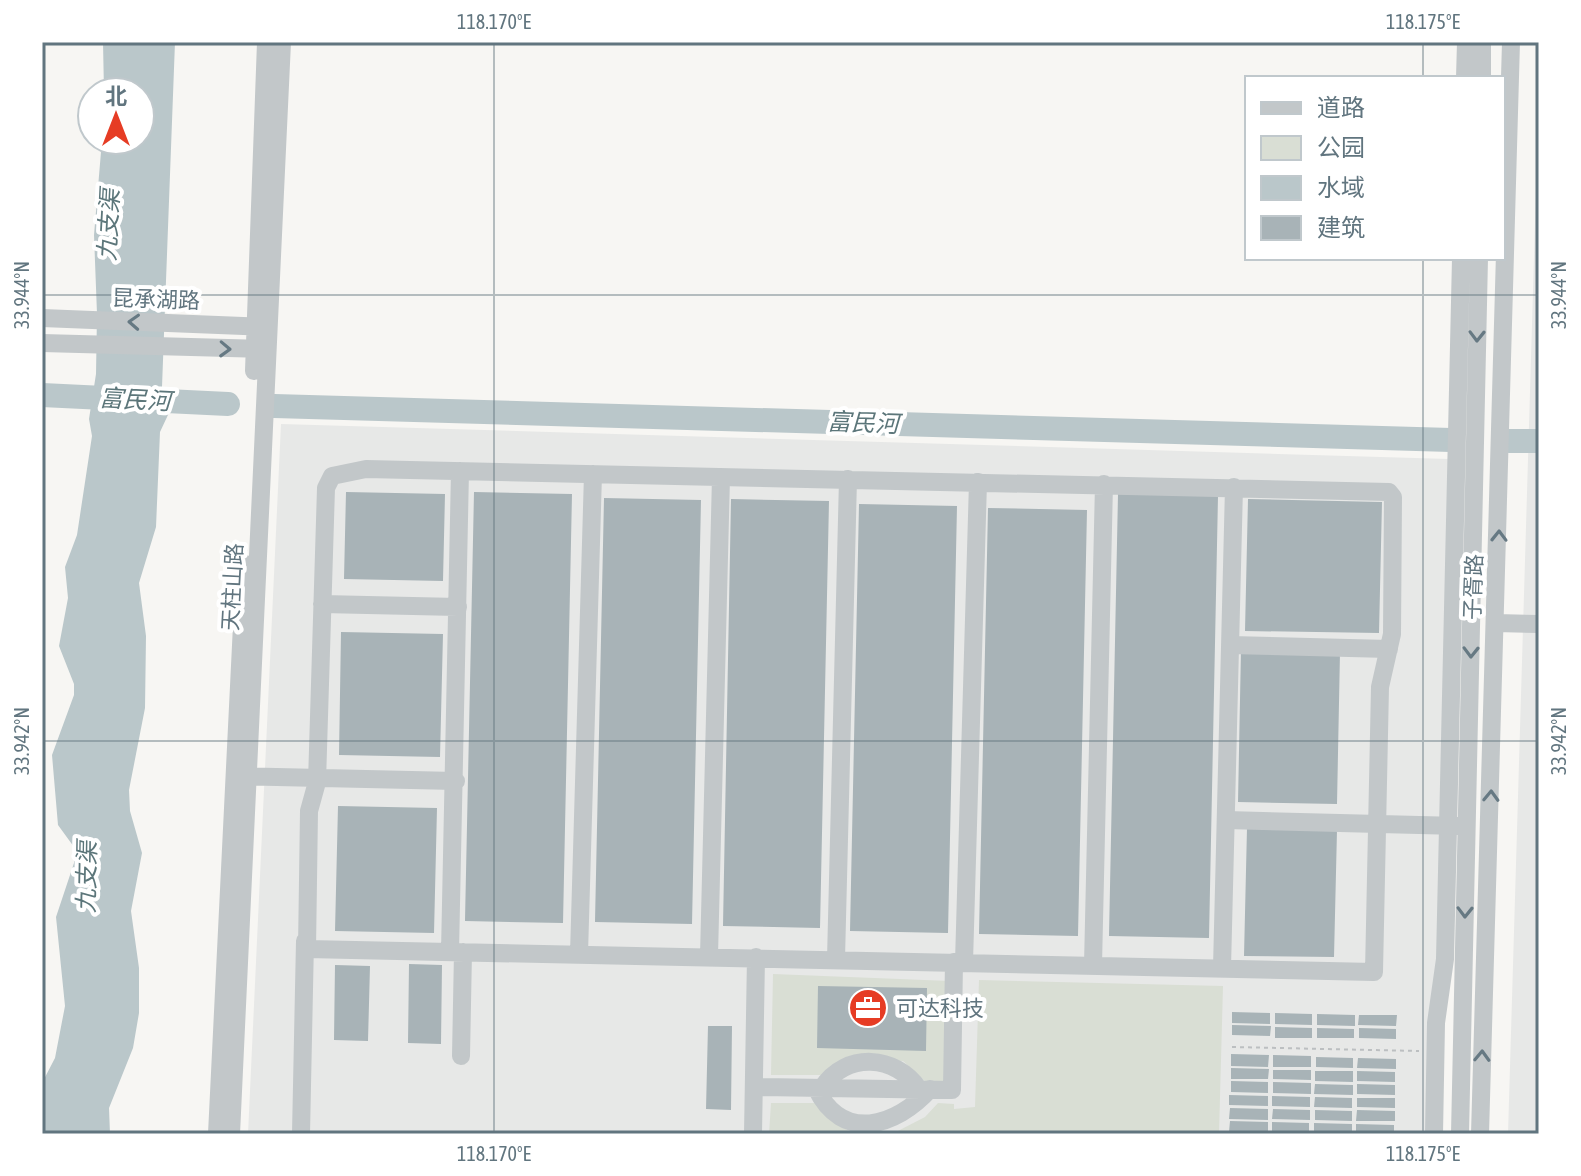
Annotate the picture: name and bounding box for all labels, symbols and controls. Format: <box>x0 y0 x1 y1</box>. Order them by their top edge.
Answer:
text: 118.170°E <box>457 10 531 33</box>
text: 118.175°E <box>1386 10 1460 33</box>
north arrow <box>76 76 156 156</box>
legend <box>1245 76 1505 260</box>
text: 北 <box>105 83 127 109</box>
text: 道路 <box>1317 94 1365 121</box>
text: 公园 <box>1317 134 1365 161</box>
text: 水域 <box>1317 174 1365 201</box>
water label: 九支渠 <box>93 185 124 262</box>
text: 建筑 <box>1317 214 1365 241</box>
text: 33.944°N <box>10 261 33 329</box>
text: 33.944°N <box>1547 261 1570 329</box>
street label: 昆承湖路 <box>112 284 200 314</box>
one-way arrow <box>127 314 140 331</box>
one-way arrow <box>1469 330 1486 343</box>
one-way arrow <box>219 340 232 357</box>
water label: 富民河 <box>98 384 176 415</box>
water label: 富民河 <box>827 408 903 437</box>
one-way arrow <box>1490 529 1507 542</box>
street label: 天柱山路 <box>217 542 247 632</box>
street label: 子胥路 <box>1459 554 1487 620</box>
one-way arrow <box>1462 646 1480 659</box>
text: 33.942°N <box>10 707 33 775</box>
text: 33.942°N <box>1547 707 1570 775</box>
one-way arrow <box>1482 789 1499 802</box>
water label: 九支渠 <box>72 838 101 913</box>
one-way arrow <box>1457 906 1474 919</box>
office icon: 可达科技 <box>847 987 889 1029</box>
place label: 可达科技 <box>896 995 984 1021</box>
one-way arrow <box>1474 1049 1491 1062</box>
text: 118.170°E <box>457 1142 531 1165</box>
text: 118.175°E <box>1386 1142 1460 1165</box>

